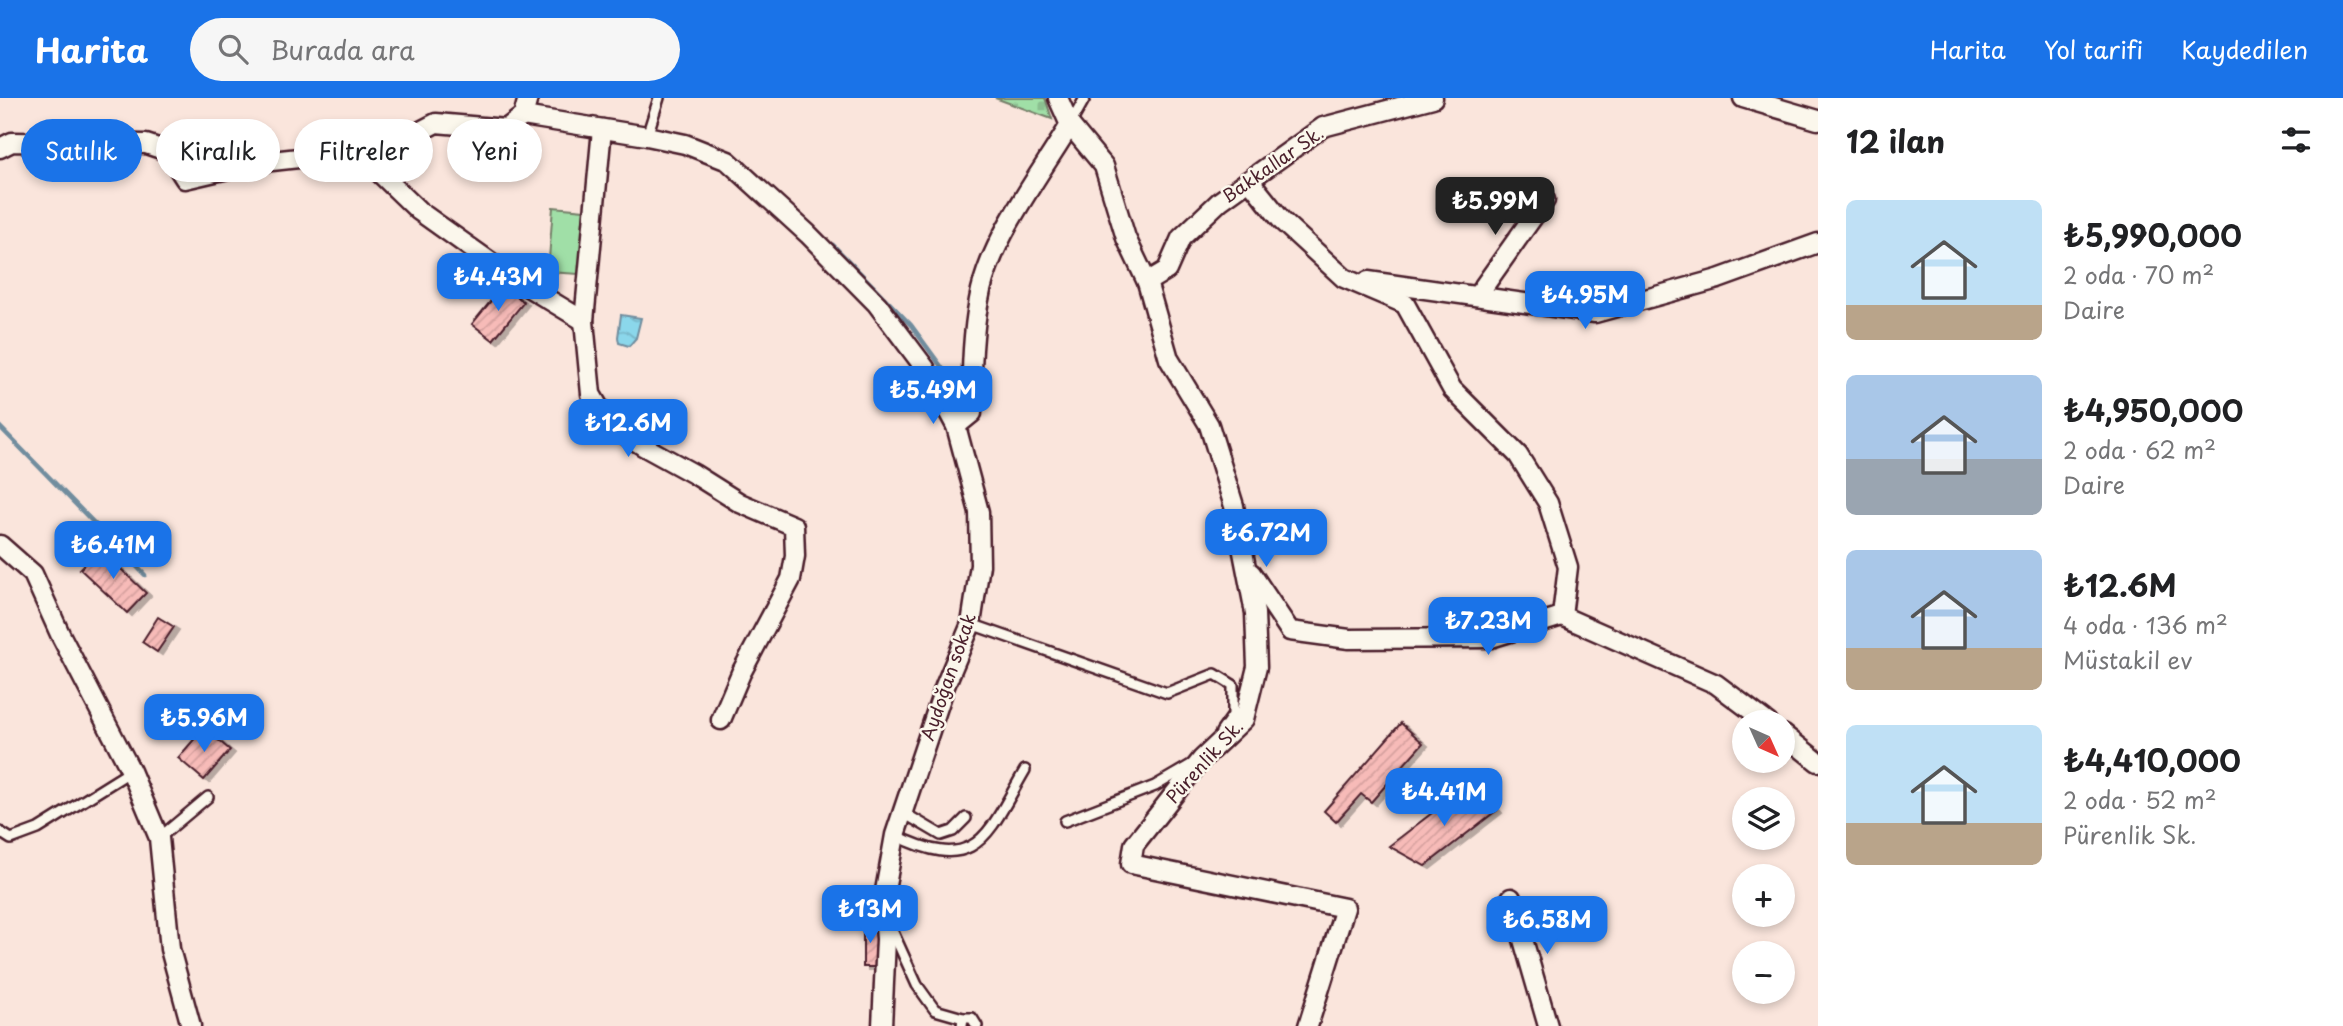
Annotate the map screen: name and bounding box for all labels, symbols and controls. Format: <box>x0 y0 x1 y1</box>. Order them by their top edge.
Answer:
search box <box>190 18 680 81</box>
text: Harita <box>35 24 148 74</box>
icon: search <box>214 30 252 68</box>
text: Burada ara <box>270 30 415 69</box>
text: Harita <box>1930 31 2006 67</box>
text: Yol tarifi <box>2044 31 2143 67</box>
text: Kaydedilen <box>2181 31 2308 67</box>
text: 12 ilan <box>1846 118 1945 163</box>
chip: Satılık <box>21 119 142 182</box>
chip: Kiralık <box>156 119 280 182</box>
chip: Filtreler <box>294 119 433 182</box>
chip: Yeni <box>447 119 542 182</box>
street label: Bakkallar Sk. <box>1216 119 1328 209</box>
icon: filters <box>2277 121 2315 159</box>
pin: ₺5.99M <box>1438 178 1552 237</box>
text: ₺5.99M <box>1452 182 1538 217</box>
text: ₺5,990,000 <box>2063 212 2242 257</box>
icon: home <box>1902 228 1986 312</box>
pin: ₺4.43M <box>441 254 555 313</box>
text: 2 oda · 70 m² <box>2063 257 2214 292</box>
text: ₺4.43M <box>453 258 543 293</box>
pin: ₺4.95M <box>1528 272 1642 331</box>
text: ₺4.95M <box>1541 276 1629 311</box>
text: Daire <box>2063 292 2125 327</box>
pin: ₺5.49M <box>876 366 990 426</box>
text: ₺5.49M <box>889 371 977 406</box>
text: ₺4,950,000 <box>2063 387 2243 432</box>
pin: ₺12.6M <box>571 400 685 459</box>
icon: home <box>1902 403 1986 487</box>
text: ₺12.6M <box>584 404 672 439</box>
text: 2 oda · 62 m² <box>2063 432 2216 467</box>
text: Daire <box>2063 467 2125 502</box>
pin: ₺6.72M <box>1209 510 1323 569</box>
text: ₺6.72M <box>1221 514 1311 549</box>
pin: ₺6.41M <box>56 522 170 581</box>
text: ₺6.41M <box>70 526 156 561</box>
text: ₺12.6M <box>2063 562 2177 607</box>
icon: home <box>1902 578 1986 662</box>
pin: ₺7.23M <box>1431 598 1545 657</box>
text: ₺7.23M <box>1444 602 1532 637</box>
text: 4 oda · 136 m² <box>2063 607 2228 642</box>
street label: Aydoğan sokak <box>913 609 982 744</box>
text: Müstakil ev <box>2063 642 2192 677</box>
pin: ₺5.96M <box>147 694 261 754</box>
text: ₺5.96M <box>160 699 248 734</box>
north arrow <box>1732 710 1796 774</box>
map controls <box>1732 710 1795 1004</box>
street label: Pürenlik Sk. <box>1159 713 1249 809</box>
text: ₺4,410,000 <box>2063 737 2241 782</box>
icon: home <box>1902 753 1986 837</box>
pin: ₺4.41M <box>1387 768 1501 828</box>
text: ₺4.41M <box>1401 773 1487 808</box>
text: 2 oda · 52 m² <box>2063 782 2217 817</box>
button: layers <box>1732 787 1795 850</box>
text: Pürenlik Sk. <box>2063 817 2197 852</box>
button: + <box>1732 864 1795 927</box>
pin: ₺13M <box>829 886 911 945</box>
text: ₺13M <box>838 890 902 925</box>
pin: ₺6.58M <box>1490 896 1604 956</box>
text: ₺6.58M <box>1502 901 1592 936</box>
button: − <box>1732 941 1795 1004</box>

